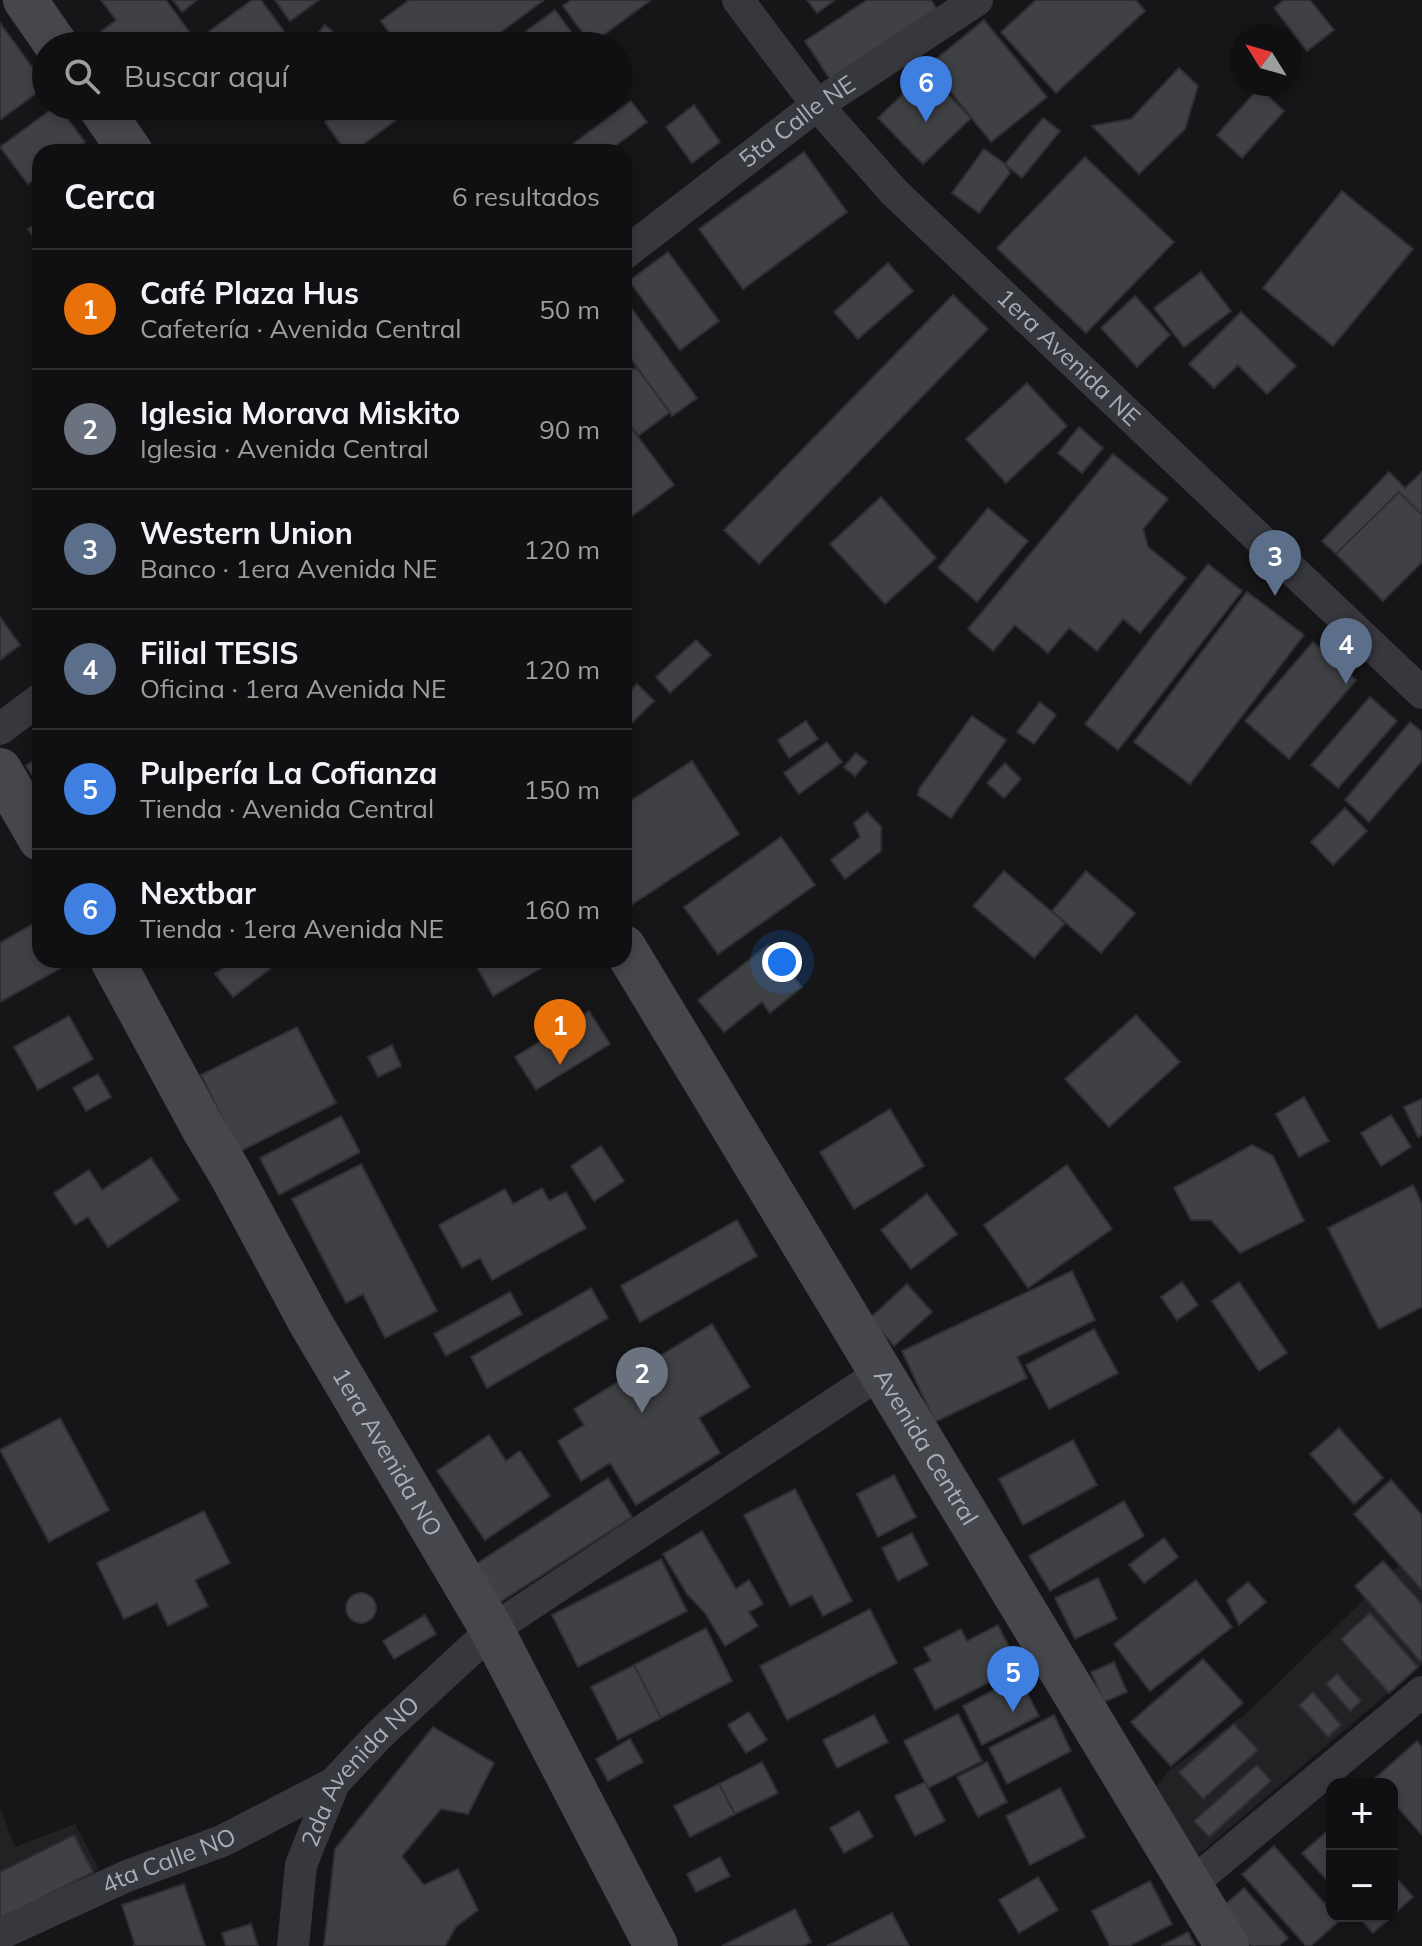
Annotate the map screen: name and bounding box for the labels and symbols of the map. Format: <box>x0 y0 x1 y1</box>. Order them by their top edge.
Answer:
north arrow <box>1230 24 1302 96</box>
pin: 6 <box>900 56 952 122</box>
street label: 5ta Calle NE <box>733 68 860 174</box>
street label: 1era Avenida NE <box>991 282 1147 432</box>
pin: 3 <box>1249 530 1301 596</box>
pin: 4 <box>1320 618 1372 684</box>
your location <box>762 942 802 982</box>
pin: 1 <box>534 999 586 1065</box>
pin: 2 <box>616 1347 668 1413</box>
street label: 1era Avenida NO <box>326 1362 449 1542</box>
street label: Avenida Central <box>868 1363 985 1530</box>
pin: 5 <box>987 1646 1039 1712</box>
street label: 2da Avenida NO <box>294 1689 425 1851</box>
street label: 4ta Calle NO <box>97 1820 241 1900</box>

